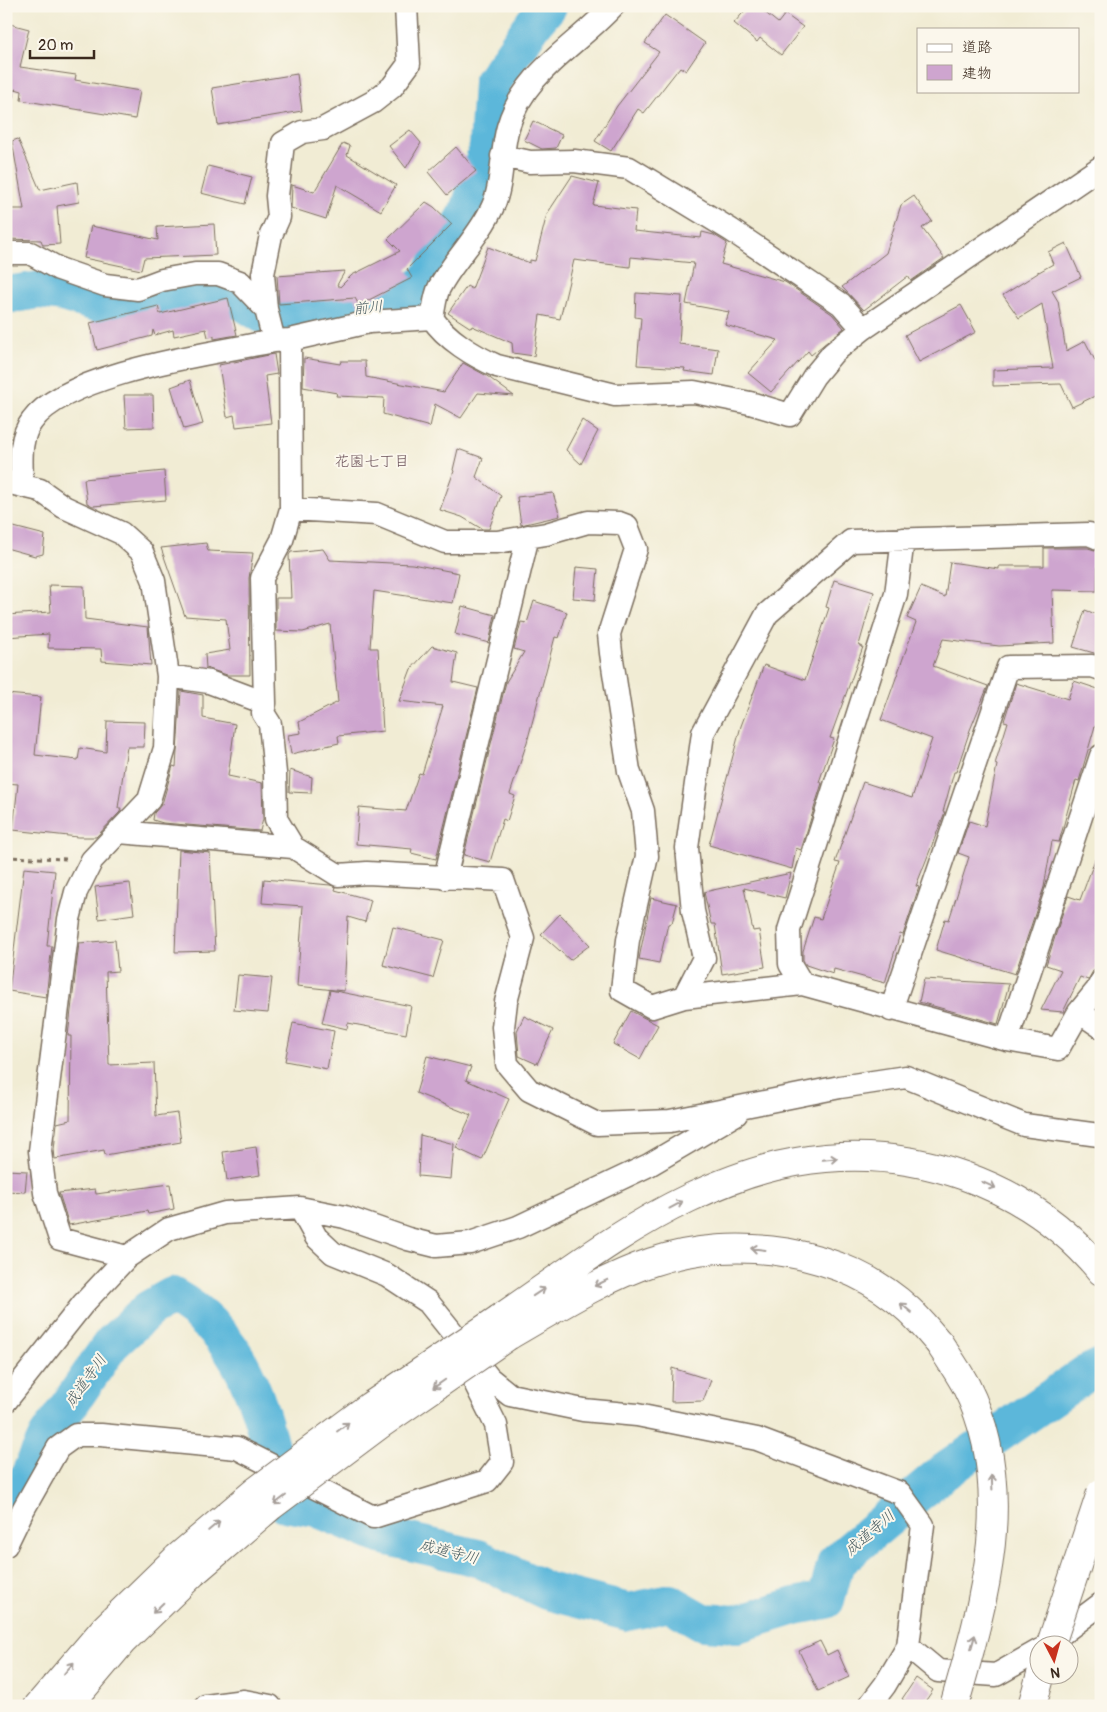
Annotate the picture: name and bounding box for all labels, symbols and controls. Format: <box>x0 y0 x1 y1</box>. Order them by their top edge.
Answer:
scale bar <box>30 28 94 60</box>
legend <box>917 28 1080 92</box>
text: 20 m <box>38 36 73 55</box>
text: 道路 <box>962 38 992 57</box>
text: 建物 <box>962 64 992 83</box>
water label: 前川 <box>352 297 384 319</box>
district label: 花園七丁目 <box>334 452 410 471</box>
one-way arrow <box>822 1154 838 1163</box>
one-way arrow <box>981 1181 996 1191</box>
one-way arrow <box>668 1200 683 1209</box>
one-way arrow <box>750 1244 766 1254</box>
one-way arrow <box>594 1279 609 1288</box>
one-way arrow <box>532 1287 546 1297</box>
one-way arrow <box>899 1303 912 1314</box>
water label: 成道寺川 <box>61 1351 111 1411</box>
one-way arrow <box>432 1379 446 1389</box>
one-way arrow <box>336 1421 349 1432</box>
one-way arrow <box>988 1474 997 1490</box>
one-way arrow <box>273 1495 287 1505</box>
water label: 成道寺川 <box>841 1506 899 1560</box>
one-way arrow <box>208 1521 221 1532</box>
water label: 成道寺川 <box>418 1536 480 1568</box>
one-way arrow <box>152 1601 164 1614</box>
north arrow <box>1030 1634 1080 1684</box>
one-way arrow <box>968 1635 978 1651</box>
one-way arrow <box>63 1662 74 1675</box>
text: N <box>1050 1663 1061 1681</box>

